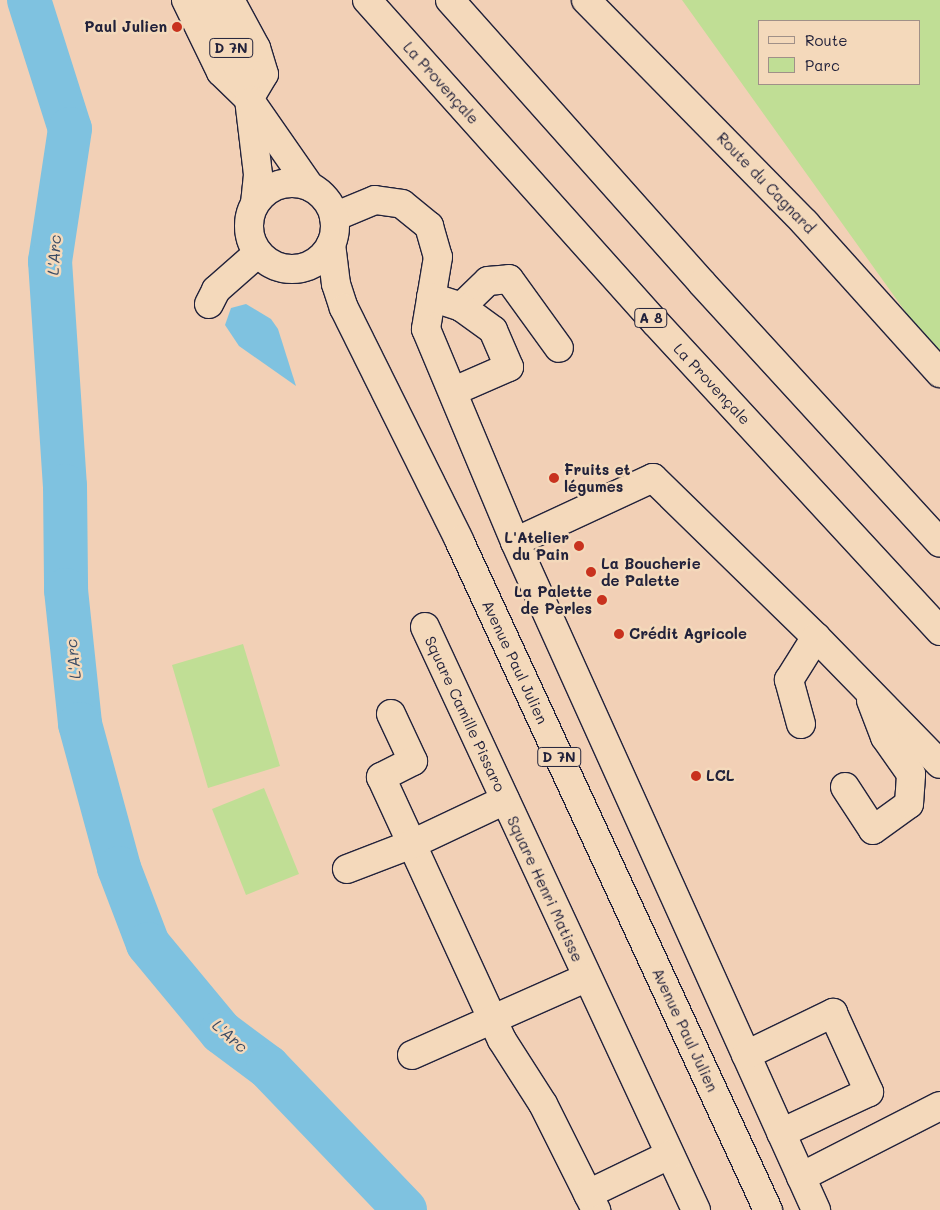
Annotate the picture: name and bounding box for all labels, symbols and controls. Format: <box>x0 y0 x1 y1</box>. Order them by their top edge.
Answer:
place label: Paul Julien <box>84 18 167 36</box>
legend <box>758 20 920 85</box>
marker: Paul Julien <box>171 21 183 33</box>
text: Route <box>805 30 848 50</box>
road number: D 7N <box>208 36 254 59</box>
street label: La Provençale <box>399 38 483 128</box>
text: Parc <box>805 55 840 75</box>
street label: Route du Cagnard <box>713 129 819 237</box>
water label: L'Arc <box>43 234 65 276</box>
road number: A 8 <box>634 306 668 330</box>
street label: La Provençale <box>670 340 754 428</box>
place label: Fruits et légumes <box>564 460 630 495</box>
marker: Fruits et légumes <box>548 472 560 484</box>
place label: L'Atelier du Pain <box>504 528 569 563</box>
marker: L'Atelier du Pain <box>573 540 585 552</box>
place label: La Boucherie de Palette <box>601 554 701 589</box>
marker: La Boucherie de Palette <box>585 566 597 578</box>
place label: La Palette de Perles <box>514 582 592 617</box>
marker: La Palette de Perles <box>596 594 608 606</box>
street label: Avenue Paul Julien <box>478 597 552 727</box>
place label: Crédit Agricole <box>629 625 747 643</box>
marker: Crédit Agricole <box>613 628 625 640</box>
street label: Square Camille Pissaro <box>421 633 509 795</box>
water label: L'Arc <box>61 638 85 680</box>
road number: D 7N <box>536 746 582 769</box>
place label: LCL <box>706 767 735 785</box>
marker: LCL <box>690 770 702 782</box>
street label: Square Henri Matisse <box>503 813 587 965</box>
street label: Avenue Paul Julien <box>648 965 722 1095</box>
water label: L'Arc <box>208 1015 252 1057</box>

